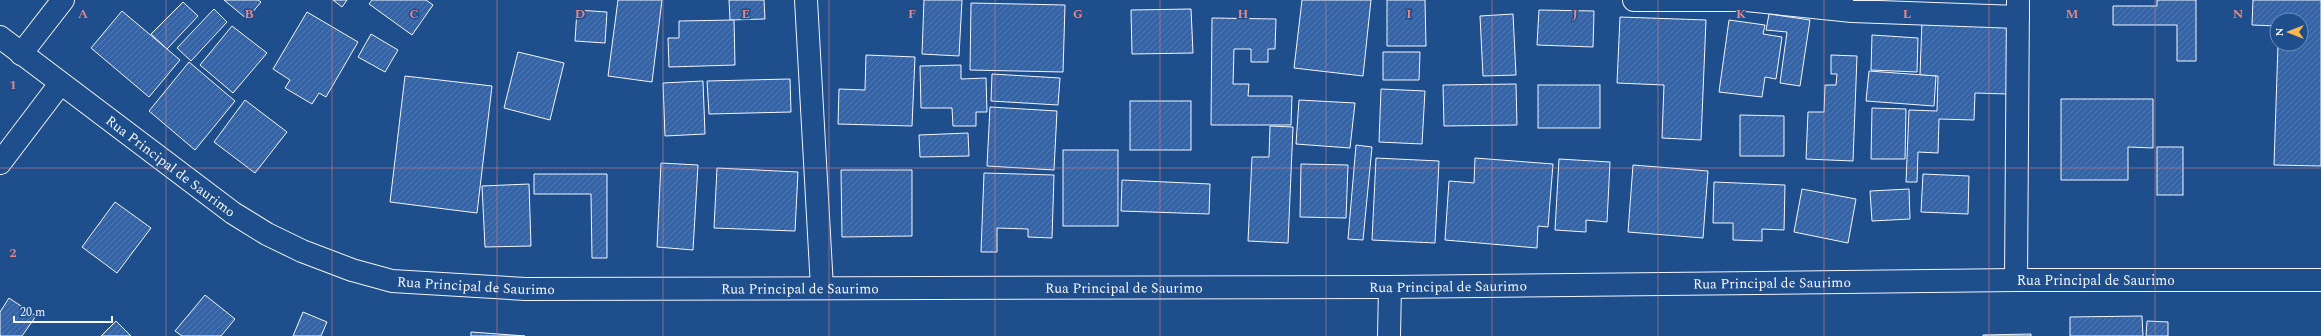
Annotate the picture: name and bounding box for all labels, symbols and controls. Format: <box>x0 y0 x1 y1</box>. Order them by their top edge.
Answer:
text: A <box>78 4 88 24</box>
text: B <box>244 4 254 24</box>
text: C <box>409 4 419 24</box>
text: D <box>575 4 585 24</box>
text: E <box>742 4 751 24</box>
text: F <box>908 4 916 24</box>
text: G <box>1073 4 1083 24</box>
text: H <box>1238 4 1249 24</box>
text: I <box>1406 4 1412 24</box>
text: J <box>1572 4 1578 24</box>
text: K <box>1736 4 1746 24</box>
text: L <box>1903 4 1911 24</box>
text: M <box>2066 4 2079 24</box>
text: N <box>2233 4 2244 24</box>
north arrow <box>2269 12 2309 52</box>
text: N <box>2271 27 2288 36</box>
text: 1 <box>9 75 17 95</box>
street label: Rua Principal de Saurimo <box>101 110 240 222</box>
text: 2 <box>9 243 17 263</box>
street label: Rua Principal de Saurimo <box>2017 270 2175 291</box>
street label: Rua Principal de Saurimo <box>396 271 555 300</box>
street label: Rua Principal de Saurimo <box>1693 271 1851 294</box>
street label: Rua Principal de Saurimo <box>1369 275 1527 298</box>
street label: Rua Principal de Saurimo <box>1045 277 1203 298</box>
street label: Rua Principal de Saurimo <box>721 278 879 299</box>
scale bar <box>14 298 112 324</box>
text: 20 m <box>20 303 45 322</box>

